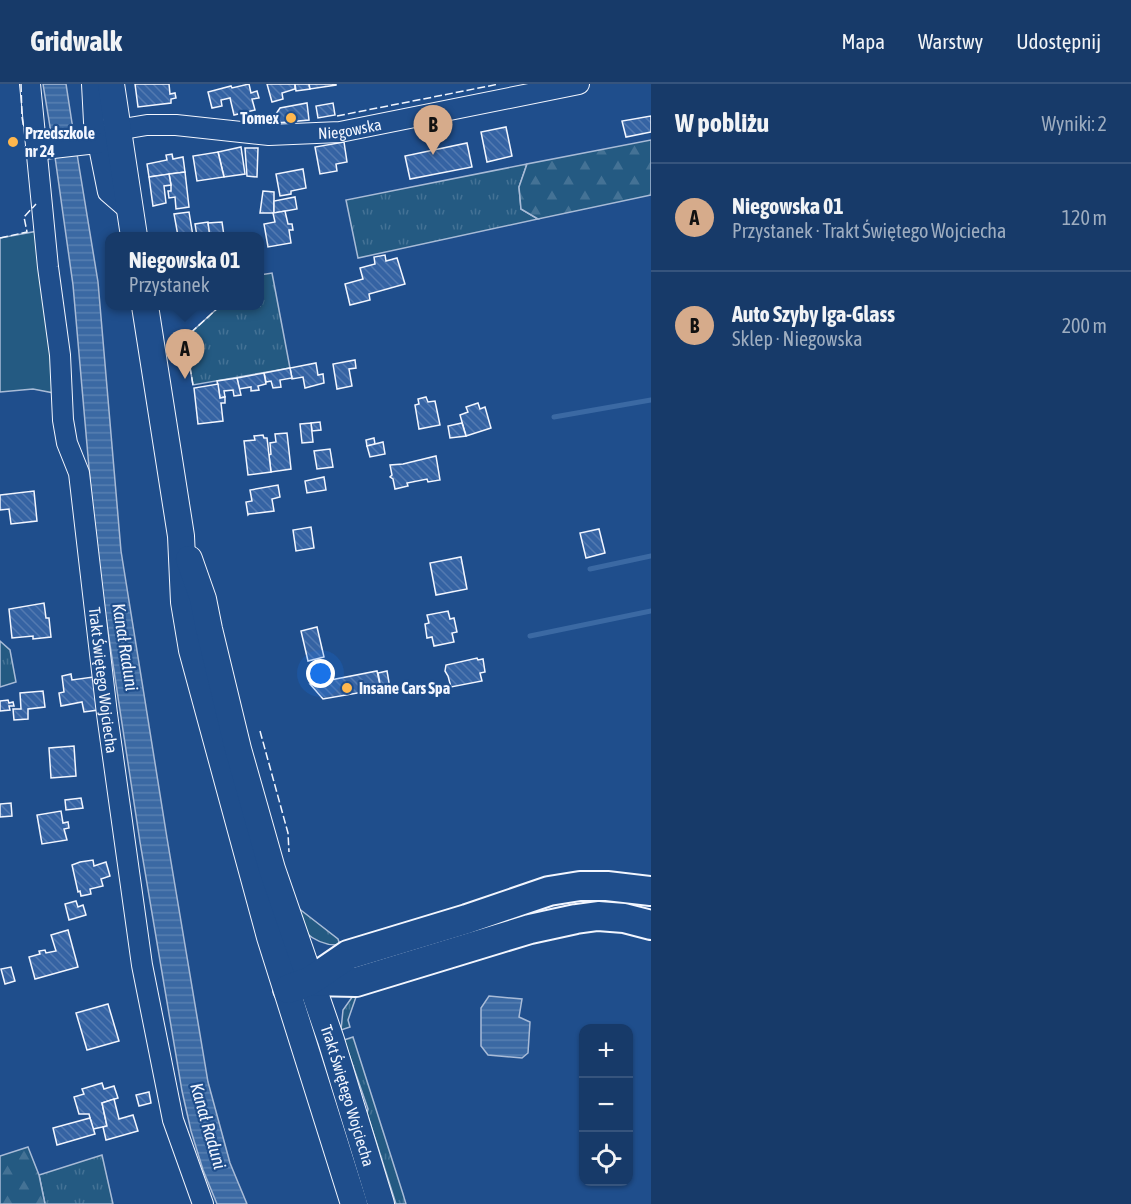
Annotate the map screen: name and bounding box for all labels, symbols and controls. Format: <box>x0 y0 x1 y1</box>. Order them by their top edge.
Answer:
text: Gridwalk <box>30 25 122 57</box>
text: Mapa <box>841 29 885 53</box>
text: Warstwy <box>918 29 983 53</box>
text: Udostępnij <box>1016 29 1101 53</box>
pin: B <box>414 106 452 155</box>
text: W pobliżu <box>675 108 769 138</box>
place label: Tomex <box>240 109 280 127</box>
marker: Tomex <box>284 111 298 125</box>
text: Wyniki: 2 <box>1041 112 1107 135</box>
street label: Niegowska <box>318 115 383 142</box>
place label: Przedszkole nr 24 <box>25 124 95 160</box>
marker: Przedszkole nr 24 <box>6 135 20 149</box>
text: Niegowska 01 <box>732 193 844 219</box>
text: A <box>690 206 699 229</box>
text: 120 m <box>1062 206 1107 229</box>
text: Przystanek · Trakt Świętego Wojciecha <box>732 219 1006 242</box>
popup <box>105 232 264 310</box>
text: Niegowska 01 <box>129 247 240 273</box>
text: Przystanek <box>129 273 210 296</box>
text: Auto Szyby Iga-Glass <box>732 301 895 327</box>
text: B <box>690 314 699 337</box>
text: 200 m <box>1062 314 1107 337</box>
text: Sklep · Niegowska <box>732 327 863 350</box>
pin: A <box>166 330 204 379</box>
water label: Kanał Raduni <box>108 602 143 692</box>
street label: Trakt Świętego Wojciecha <box>86 606 121 754</box>
your location <box>306 659 335 688</box>
place label: Insane Cars Spa <box>359 679 450 697</box>
marker: Insane Cars Spa <box>340 681 354 695</box>
street label: Trakt Świętego Wojciecha <box>317 1022 378 1168</box>
map controls <box>579 1024 633 1186</box>
button: + <box>579 1024 633 1078</box>
button: − <box>579 1078 633 1132</box>
water label: Kanał Raduni <box>186 1080 231 1171</box>
button: locate <box>579 1132 633 1186</box>

